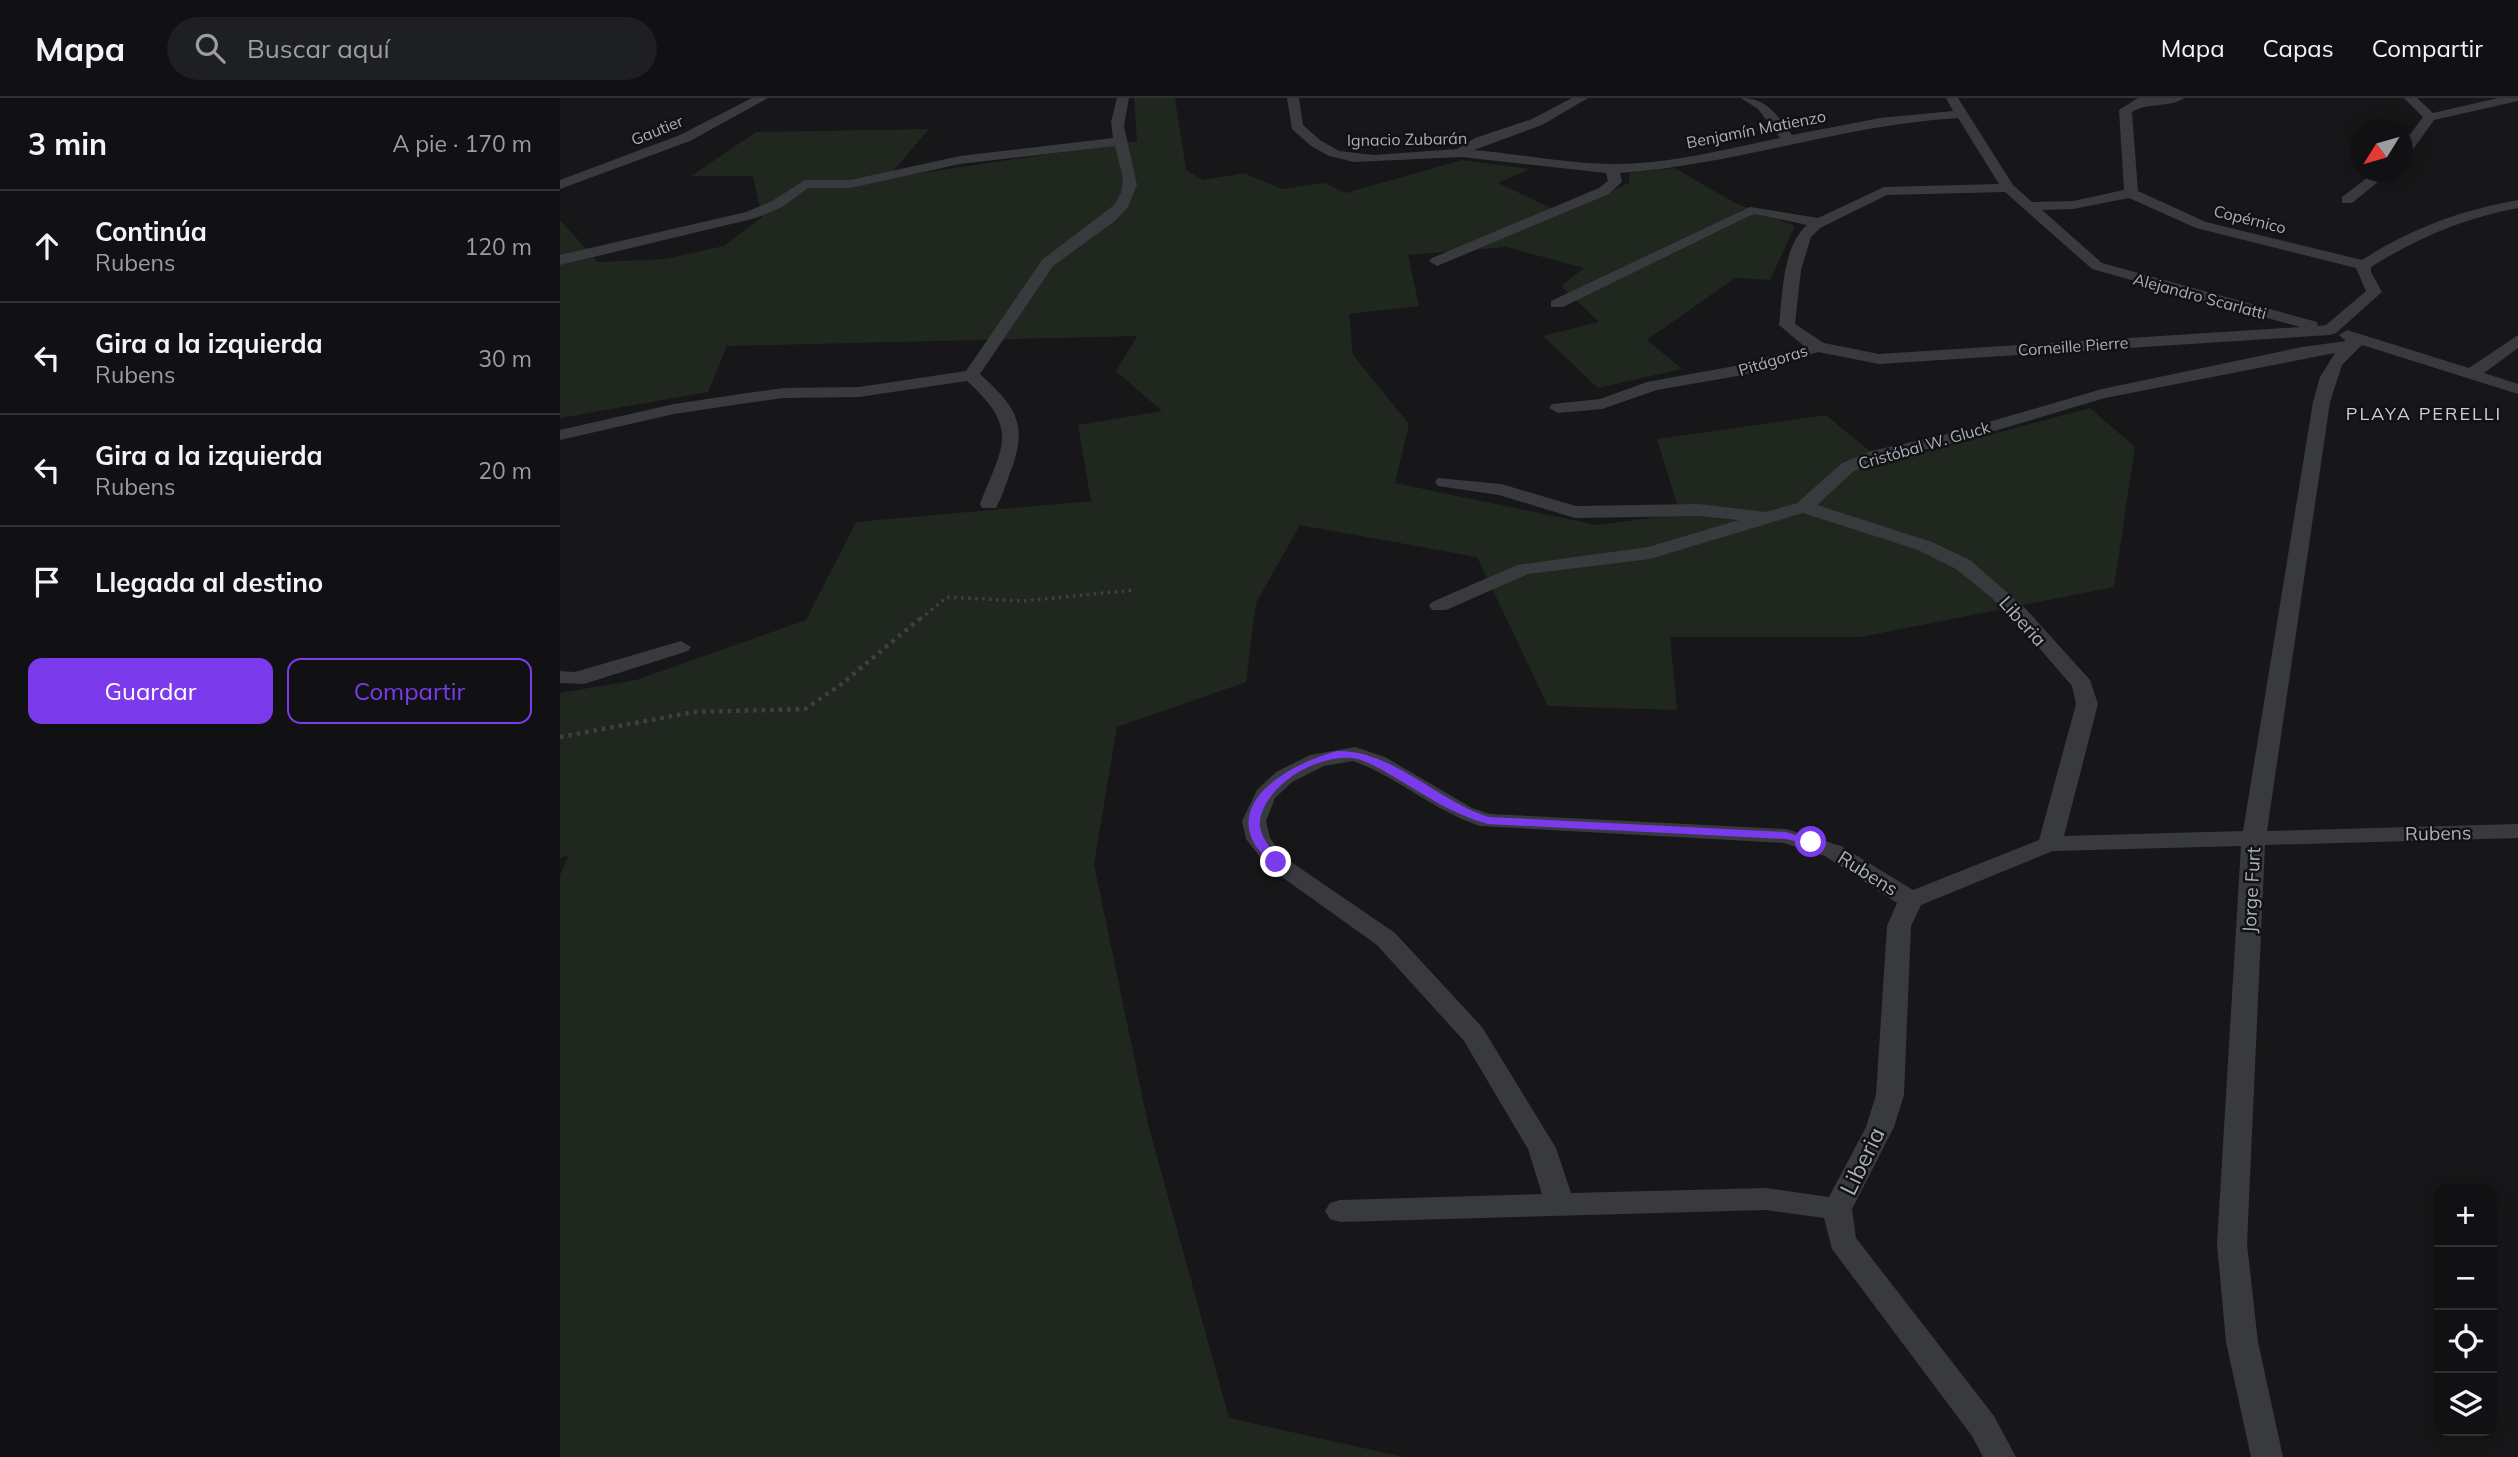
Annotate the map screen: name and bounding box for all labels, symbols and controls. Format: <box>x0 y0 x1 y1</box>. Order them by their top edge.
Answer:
search box <box>167 17 657 80</box>
text: Mapa <box>35 28 125 69</box>
icon: search <box>191 29 229 67</box>
text: Buscar aquí <box>247 32 390 65</box>
text: Mapa <box>2161 33 2225 63</box>
text: Capas <box>2263 33 2334 63</box>
text: Compartir <box>2372 33 2483 63</box>
street label: Benjamín Matienzo <box>1684 106 1828 152</box>
street label: Gautier <box>628 110 686 149</box>
north arrow <box>2350 119 2413 182</box>
text: 3 min <box>28 125 107 163</box>
street label: Ignacio Zubarán <box>1347 128 1467 150</box>
text: A pie · 170 m <box>392 129 532 158</box>
street label: Copérnico <box>2212 200 2288 238</box>
text: Continúa <box>95 215 207 248</box>
icon: ahead <box>28 227 66 265</box>
text: 120 m <box>464 232 532 261</box>
text: Rubens <box>95 248 175 277</box>
street label: Alejandro Scarlatti <box>2131 269 2269 323</box>
text: Gira a la izquierda <box>95 327 323 360</box>
street label: Corneille Pierre <box>2017 332 2129 360</box>
icon: left <box>28 339 66 377</box>
street label: Pitágoras <box>1736 340 1810 380</box>
text: 30 m <box>478 344 532 373</box>
text: Rubens <box>95 360 175 389</box>
district label: PLAYA PERELLI <box>2346 402 2502 425</box>
street label: Cristóbal W. Gluck <box>1856 416 1993 473</box>
text: Gira a la izquierda <box>95 439 323 472</box>
icon: left <box>28 451 66 489</box>
text: 20 m <box>478 456 532 485</box>
text: Rubens <box>95 472 175 501</box>
icon: arrive <box>28 563 66 601</box>
text: Llegada al destino <box>95 566 323 599</box>
street label: Liberia <box>1994 591 2052 651</box>
button: Guardar <box>28 658 273 724</box>
button: Compartir <box>287 658 532 724</box>
street label: Rubens <box>2405 820 2471 846</box>
route start <box>1795 826 1826 857</box>
street label: Rubens <box>1833 845 1903 901</box>
route end <box>1260 846 1291 877</box>
street label: Jorge Furt <box>2237 846 2265 934</box>
street label: Liberia <box>1833 1122 1891 1200</box>
map controls <box>2434 1184 2497 1436</box>
button: + <box>2434 1184 2497 1247</box>
button: − <box>2434 1247 2497 1310</box>
button: locate <box>2434 1310 2497 1373</box>
button: layers <box>2434 1373 2497 1436</box>

